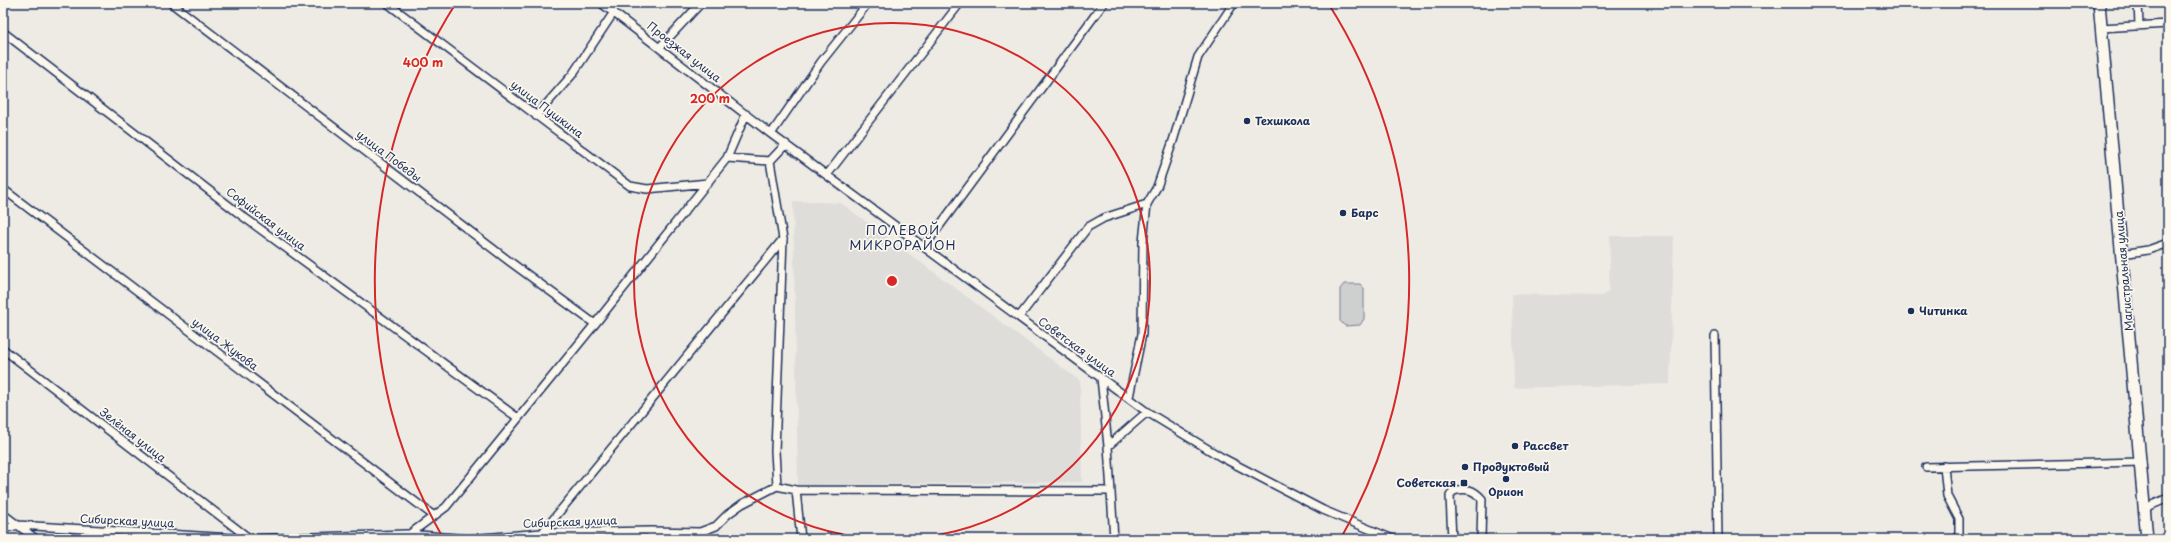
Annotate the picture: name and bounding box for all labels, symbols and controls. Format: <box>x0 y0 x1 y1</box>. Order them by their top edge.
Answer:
street label: Проезжая улица <box>644 17 725 86</box>
text: 400 m <box>403 53 443 71</box>
street label: улица Пушкина <box>507 76 587 142</box>
text: 200 m <box>690 89 730 107</box>
place label: Техшкола <box>1255 112 1311 129</box>
marker: Техшкола <box>1242 116 1252 126</box>
street label: улица Победы <box>353 125 425 186</box>
street label: Софийская улица <box>223 183 310 254</box>
place label: Барс <box>1351 204 1379 221</box>
marker: Барс <box>1338 208 1348 218</box>
street label: Магистральная улица <box>2110 210 2137 332</box>
district label: ПОЛЕВОЙ МИКРОРАЙОН <box>849 220 957 254</box>
centre of rings <box>885 274 899 288</box>
place label: Читинка <box>1919 302 1968 319</box>
marker: Читинка <box>1906 306 1916 316</box>
street label: улица Жукова <box>189 313 262 374</box>
street label: Советская улица <box>1035 313 1120 381</box>
street label: Зелёная улица <box>97 403 170 466</box>
place label: Рассвет <box>1523 437 1569 454</box>
marker: Рассвет <box>1510 441 1520 451</box>
place label: Продуктовый <box>1473 458 1550 475</box>
marker: Продуктовый <box>1460 462 1470 472</box>
place label: Советская <box>1397 474 1456 491</box>
marker: Орион <box>1501 474 1511 484</box>
marker: Советская <box>1459 478 1469 488</box>
place label: Орион <box>1488 483 1524 500</box>
street label: Сибирская улица <box>80 510 175 531</box>
street label: Сибирская улица <box>523 511 617 532</box>

